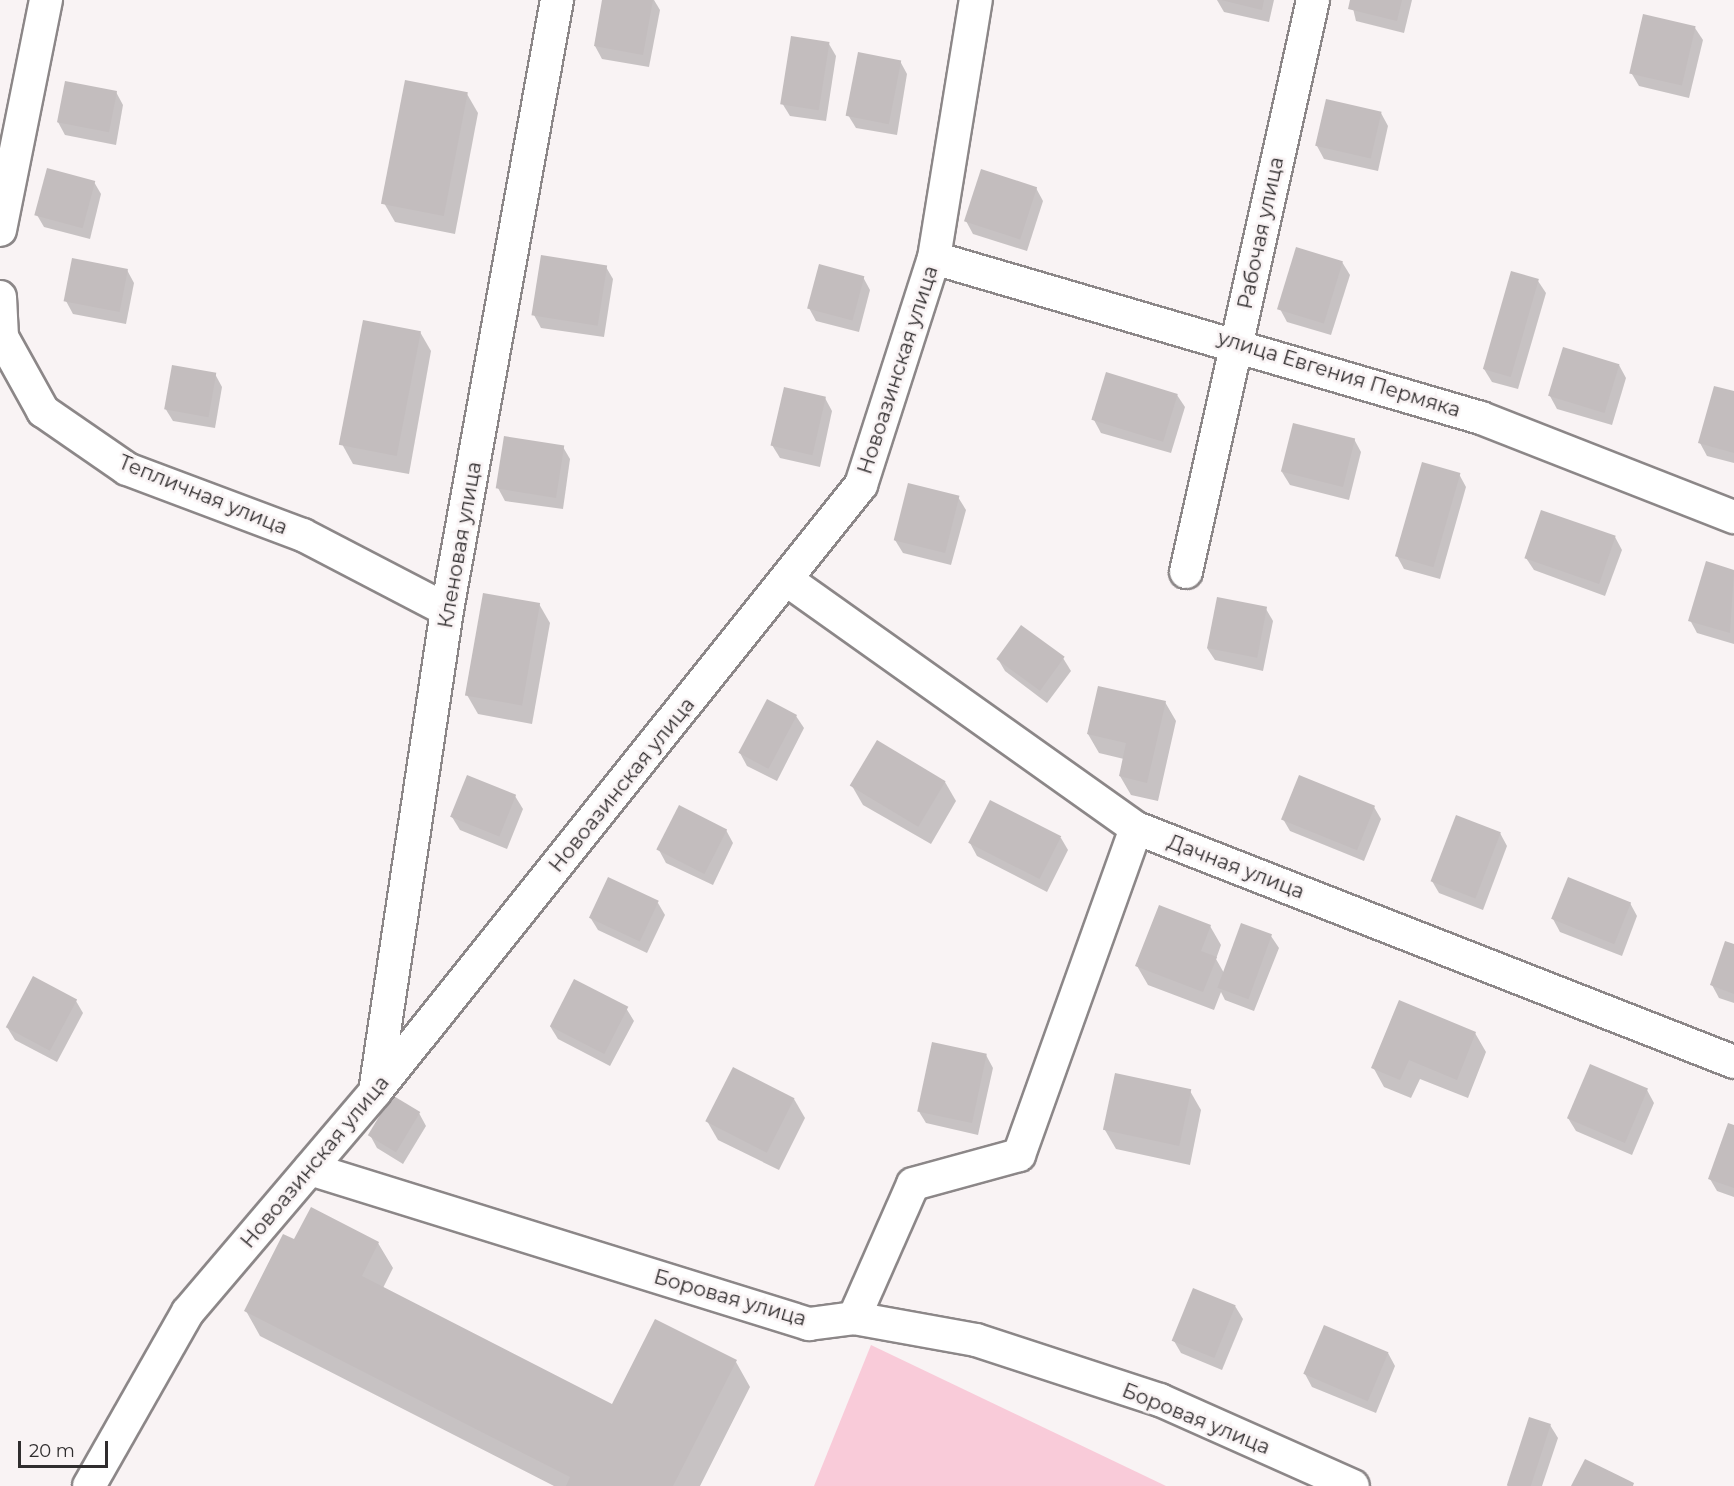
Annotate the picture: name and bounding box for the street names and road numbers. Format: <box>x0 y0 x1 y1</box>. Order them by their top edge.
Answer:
street label: Рабочая улица <box>1233 155 1289 311</box>
street label: Новоазинская улица <box>853 263 943 477</box>
street label: улица Евгения Пермяка <box>1215 326 1463 422</box>
street label: Тепличная улица <box>115 450 291 540</box>
street label: Кленовая улица <box>434 460 486 630</box>
street label: Новоазинская улица <box>544 693 700 877</box>
street label: Дачная улица <box>1164 830 1308 904</box>
street label: Новоазинская улица <box>236 1071 394 1253</box>
street label: Боровая улица <box>651 1265 809 1331</box>
street label: Боровая улица <box>1119 1378 1273 1460</box>

